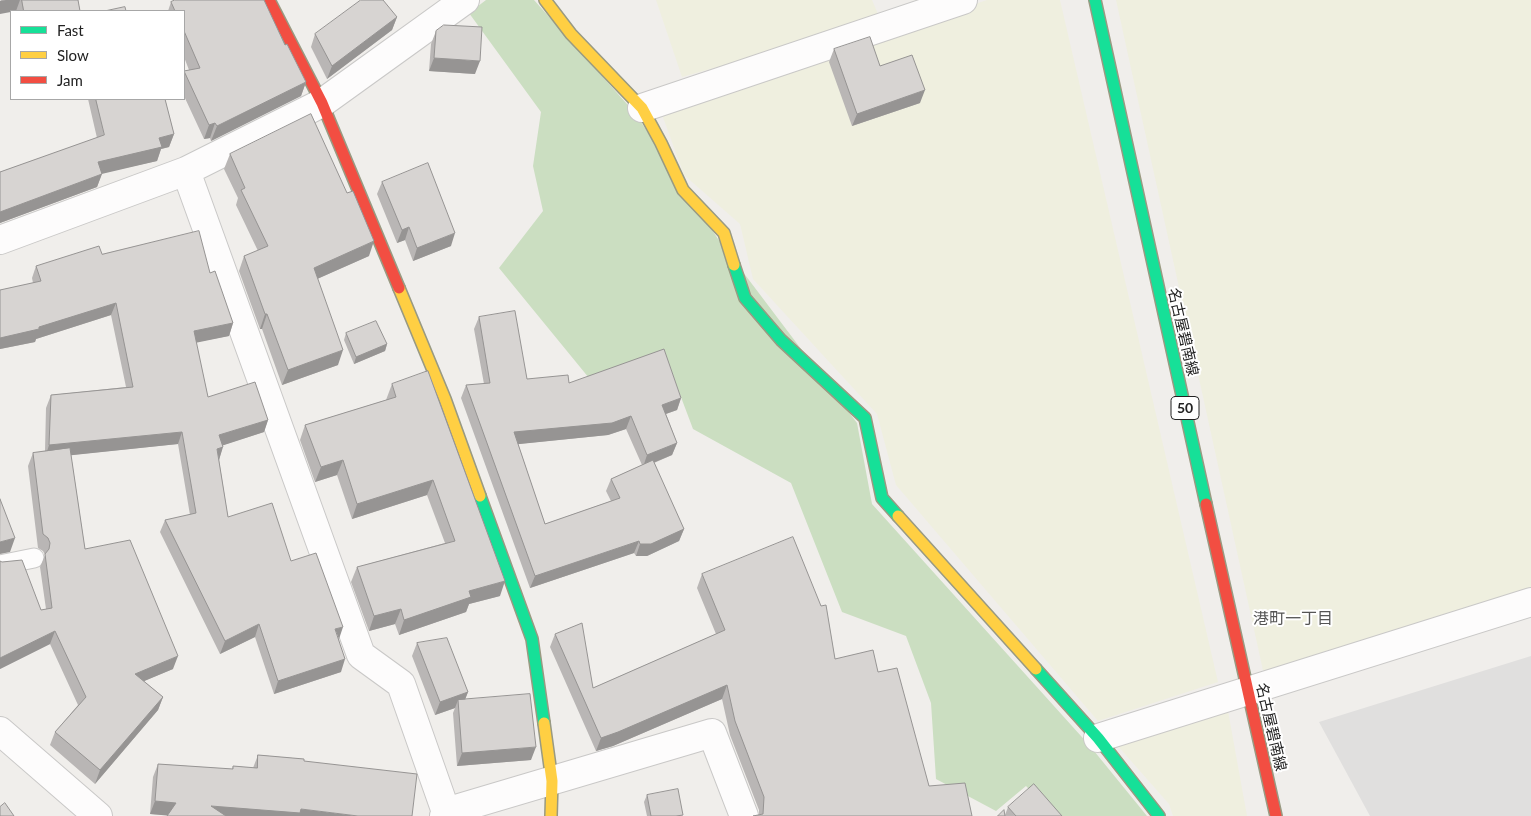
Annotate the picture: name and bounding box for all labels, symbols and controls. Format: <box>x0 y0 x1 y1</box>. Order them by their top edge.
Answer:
legend <box>10 10 185 100</box>
text: Fast <box>57 21 84 39</box>
text: Slow <box>57 46 89 64</box>
text: Jam <box>57 71 83 89</box>
street label: 名古屋碧南線 <box>1164 286 1202 378</box>
road number: 50 <box>1171 396 1199 419</box>
district label: 港町一丁目 <box>1253 609 1333 629</box>
street label: 名古屋碧南線 <box>1252 681 1290 773</box>

